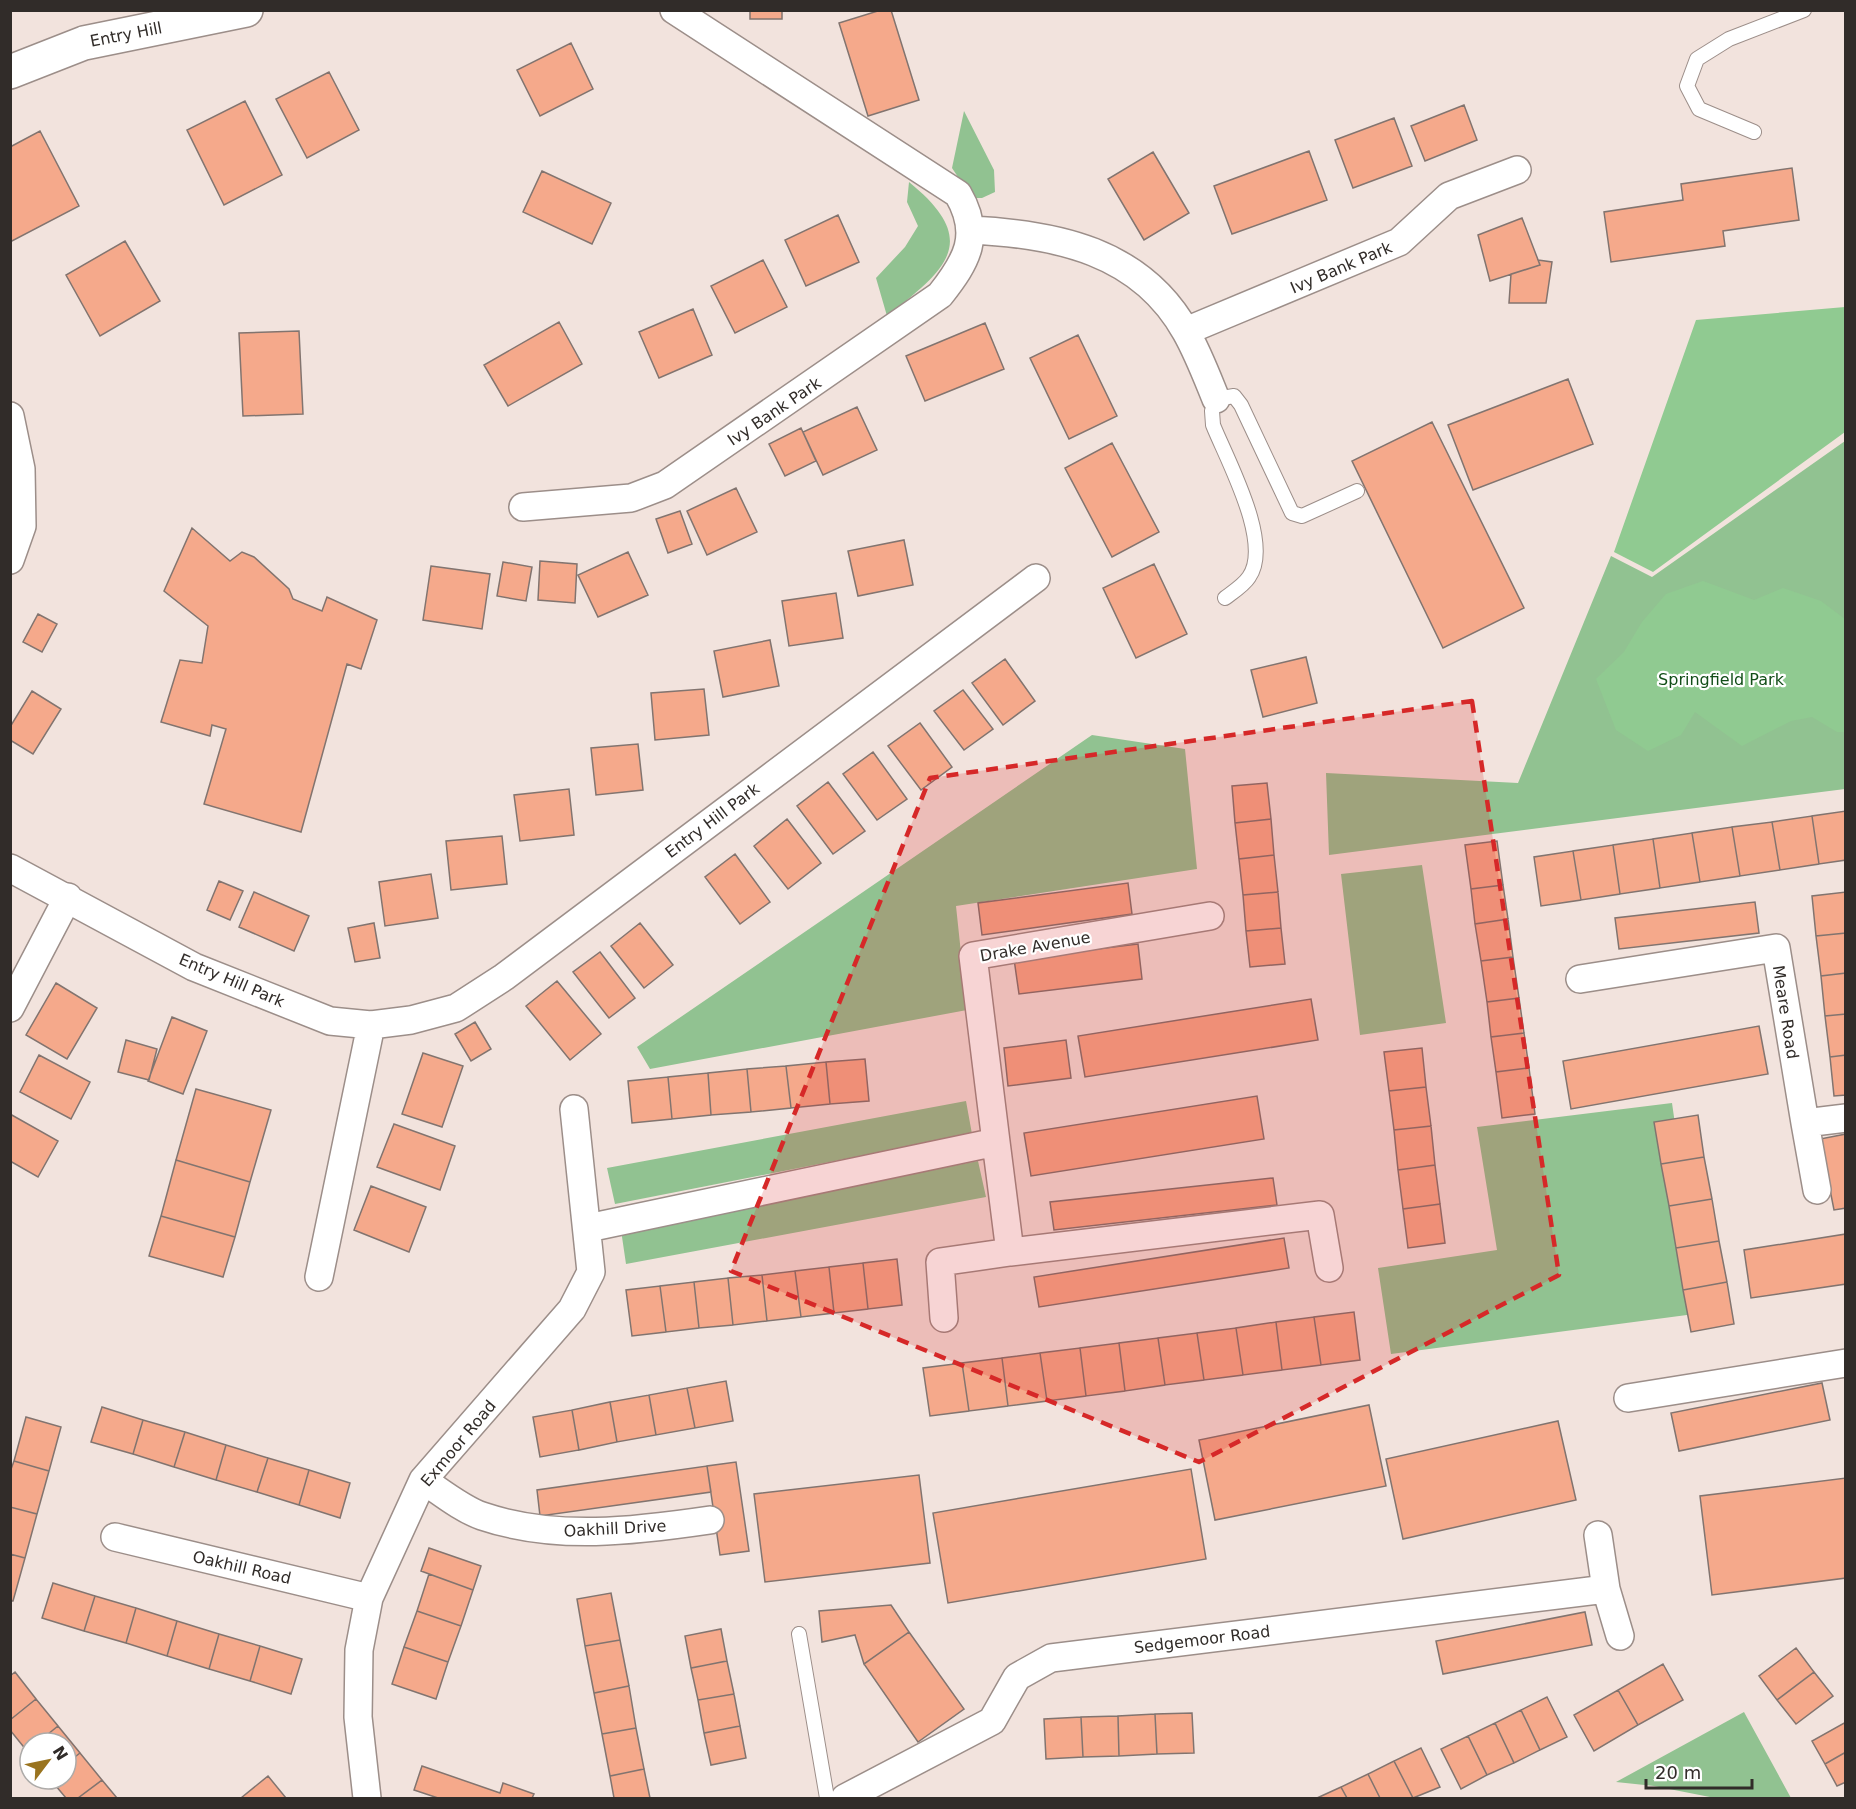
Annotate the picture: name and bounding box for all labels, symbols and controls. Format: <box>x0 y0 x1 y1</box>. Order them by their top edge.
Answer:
street label: Entry Hill <box>88 18 164 51</box>
street label: Ivy Bank Park <box>1288 237 1396 297</box>
street label: Ivy Bank Park <box>724 373 825 450</box>
park label: Springfield Park <box>1658 670 1785 689</box>
street label: Entry Hill Park <box>662 778 764 862</box>
street label: Drake Avenue <box>978 927 1092 966</box>
street label: Entry Hill Park <box>176 950 288 1012</box>
street label: Meare Road <box>1769 964 1802 1060</box>
street label: Exmoor Road <box>417 1396 500 1490</box>
street label: Oakhill Drive <box>563 1516 667 1541</box>
street label: Oakhill Road <box>191 1547 293 1588</box>
street label: Sedgemoor Road <box>1133 1622 1271 1657</box>
north arrow <box>18 1731 78 1791</box>
text: N <box>49 1743 72 1764</box>
scale bar <box>1646 1752 1752 1790</box>
text: 20 m <box>1655 1762 1701 1783</box>

